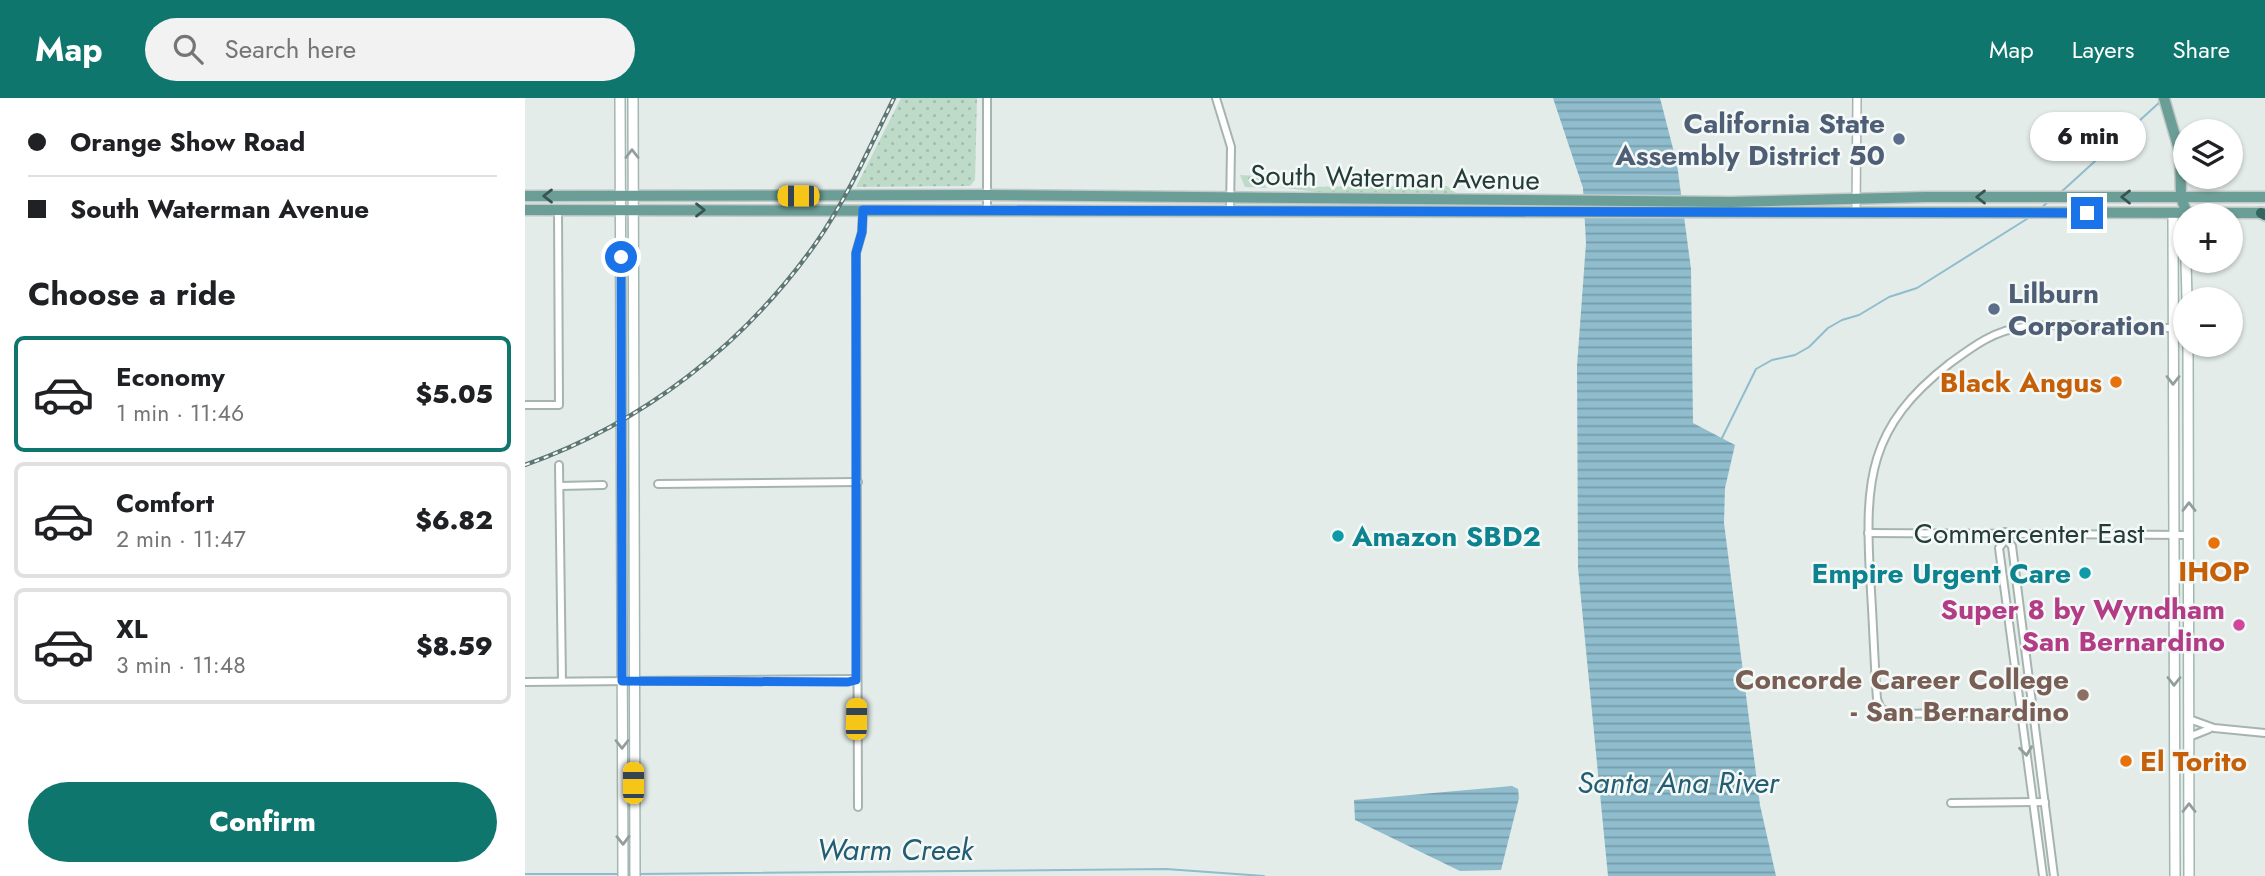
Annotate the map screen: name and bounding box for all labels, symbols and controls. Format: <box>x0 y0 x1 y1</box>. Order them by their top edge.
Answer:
search box <box>145 18 635 81</box>
text: Map <box>35 26 103 73</box>
icon: search <box>169 30 207 68</box>
text: Search here <box>225 30 356 68</box>
text: Map <box>1989 32 2034 67</box>
text: Layers <box>2072 32 2134 67</box>
text: Share <box>2172 32 2230 67</box>
place label: California State Assembly District 50 <box>1614 103 1885 176</box>
callout: 6 min <box>2029 111 2145 160</box>
text: 6 min <box>2057 119 2119 153</box>
map controls <box>2173 119 2243 357</box>
button: layers <box>2173 119 2243 189</box>
text: Orange Show Road <box>70 123 305 161</box>
marker: California State Assembly District 50 <box>1891 131 1907 147</box>
one-way arrow <box>624 148 640 159</box>
street label: South Waterman Avenue <box>1250 154 1540 201</box>
car <box>778 186 820 207</box>
one-way arrow <box>542 188 553 203</box>
one-way arrow <box>1976 189 1986 205</box>
one-way arrow <box>2120 189 2131 205</box>
text: South Waterman Avenue <box>70 190 369 228</box>
route end <box>2071 197 2103 229</box>
one-way arrow <box>695 202 706 217</box>
button: + <box>2173 203 2243 273</box>
route start <box>605 241 637 273</box>
text: Choose a ride <box>28 271 236 317</box>
place label: Lilburn Corporation <box>2008 273 2165 346</box>
button: − <box>2173 287 2243 357</box>
marker: Lilburn Corporation <box>1986 301 2002 317</box>
text: Economy <box>116 358 225 396</box>
place label: Black Angus <box>1940 362 2102 403</box>
icon: car <box>32 363 95 426</box>
marker: Black Angus <box>2108 374 2124 390</box>
text: $5.05 <box>415 375 493 413</box>
one-way arrow <box>2165 375 2181 386</box>
text: 1 min · 11:46 <box>116 396 244 430</box>
text: Comfort <box>116 484 214 522</box>
icon: car <box>32 489 95 552</box>
text: $6.82 <box>415 501 493 539</box>
one-way arrow <box>2181 501 2197 512</box>
street label: Commercenter East <box>1914 513 2144 554</box>
place label: Amazon SBD2 <box>1351 516 1541 557</box>
text: 2 min · 11:47 <box>116 522 246 556</box>
marker: Amazon SBD2 <box>1330 528 1346 544</box>
marker: IHOP <box>2206 535 2222 551</box>
place label: IHOP <box>2178 551 2250 592</box>
place label: Empire Urgent Care <box>1812 553 2071 594</box>
marker: Empire Urgent Care <box>2077 565 2093 581</box>
place label: Super 8 by Wyndham San Bernardino <box>1941 589 2225 662</box>
text: XL <box>116 610 148 648</box>
icon: car <box>32 615 95 678</box>
marker: Super 8 by Wyndham San Bernardino <box>2231 617 2247 633</box>
text: $8.59 <box>416 627 493 665</box>
text: 3 min · 11:48 <box>116 648 246 682</box>
place label: Concorde Career College - San Bernardino <box>1735 659 2069 732</box>
one-way arrow <box>2166 676 2182 687</box>
marker: Concorde Career College - San Bernardino <box>2075 687 2091 703</box>
car <box>846 698 867 740</box>
one-way arrow <box>614 739 630 750</box>
place label: El Torito <box>2140 741 2247 782</box>
one-way arrow <box>2018 745 2033 756</box>
marker: El Torito <box>2118 753 2134 769</box>
water label: Santa Ana River <box>1577 761 1781 804</box>
car <box>623 762 644 804</box>
button: Confirm <box>28 782 497 862</box>
one-way arrow <box>2181 802 2197 813</box>
water label: Warm Creek <box>817 828 974 871</box>
one-way arrow <box>615 835 631 846</box>

